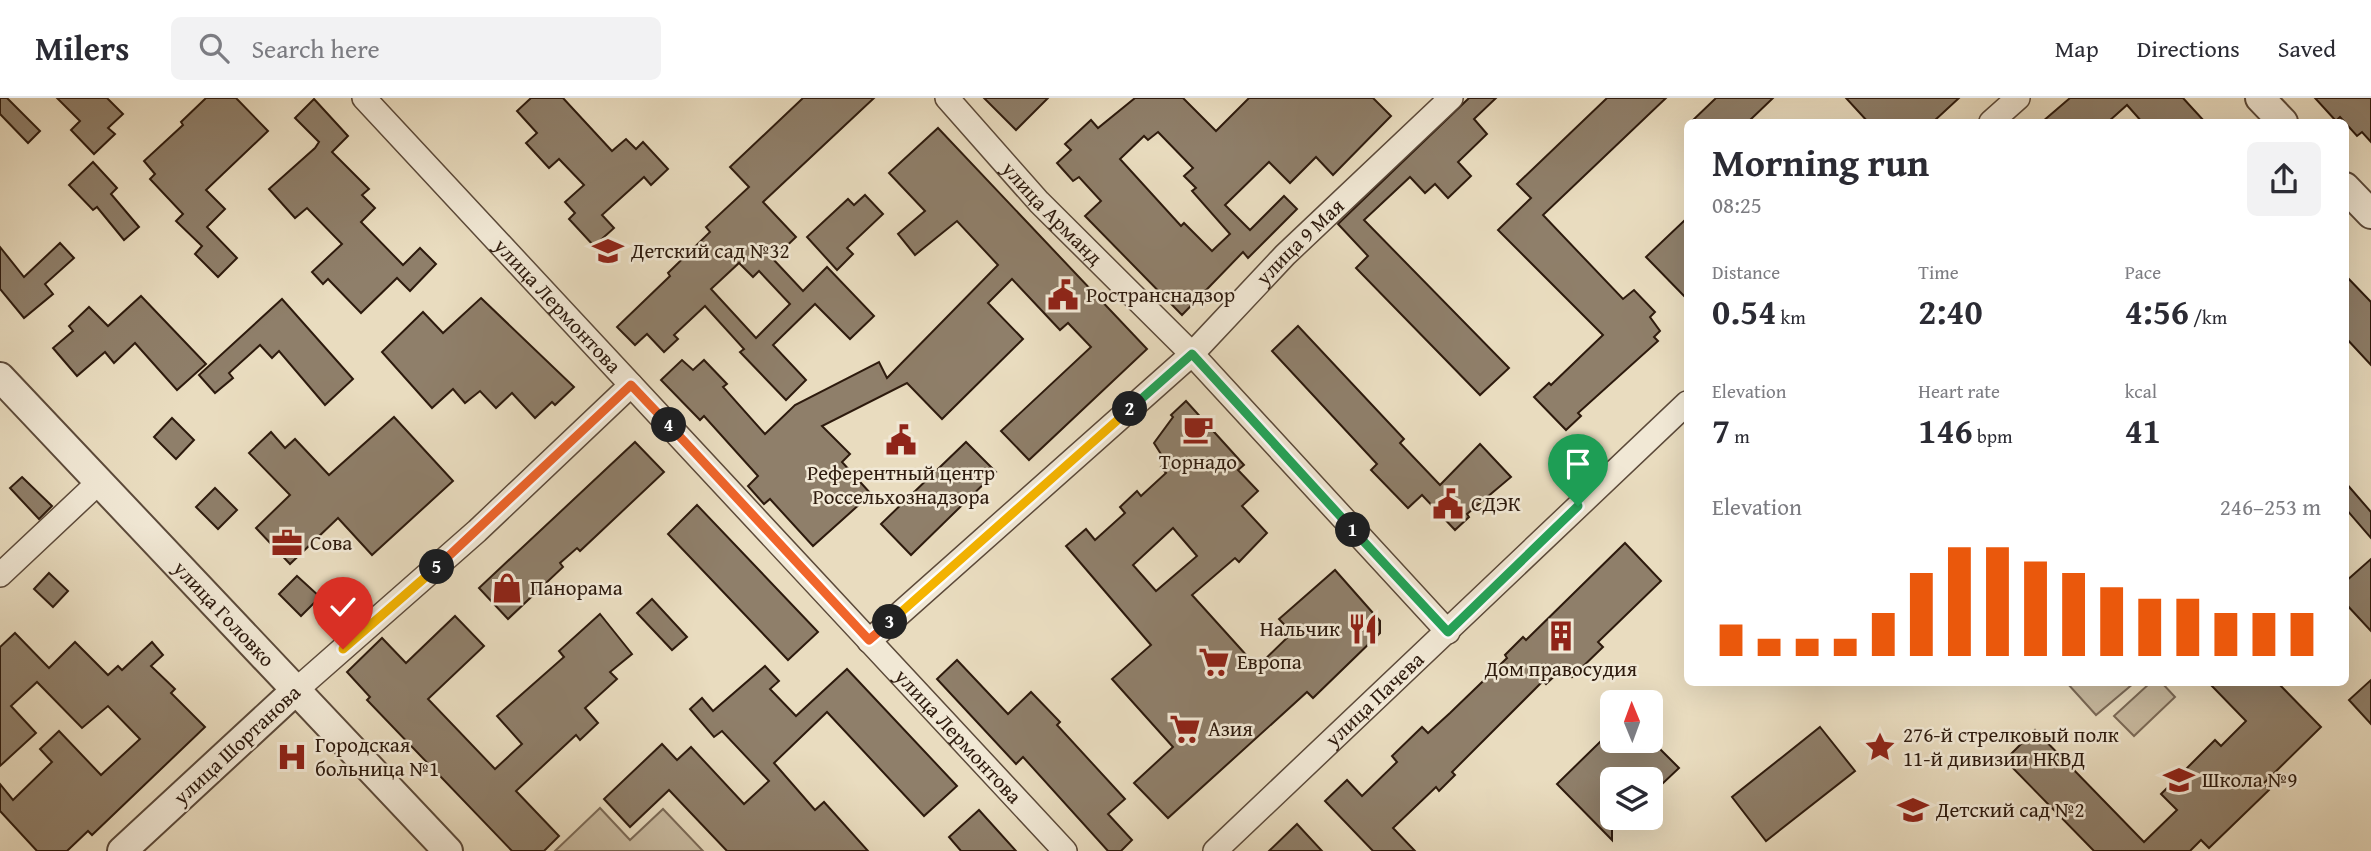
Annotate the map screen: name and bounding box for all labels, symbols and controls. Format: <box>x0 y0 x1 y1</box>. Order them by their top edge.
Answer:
search box <box>171 17 661 80</box>
text: Milers <box>35 24 129 72</box>
icon: search <box>195 29 233 67</box>
text: Search here <box>251 29 380 68</box>
text: Map <box>2055 31 2099 66</box>
text: Directions <box>2137 31 2240 66</box>
text: Saved <box>2278 31 2336 66</box>
text: Morning run <box>1712 134 1929 190</box>
button: share <box>2247 142 2321 216</box>
street label: улица Арманд <box>994 153 1110 272</box>
text: 08:25 <box>1712 188 1762 221</box>
street label: улица 9 Мая <box>1248 190 1351 293</box>
street label: улица Лермонтова <box>486 230 629 380</box>
school or university icon: Детский сад №32 <box>591 234 625 268</box>
place label: Детский сад №32 <box>630 235 790 266</box>
text: Distance <box>1712 258 1780 286</box>
text: Time <box>1918 258 1959 286</box>
text: Pace <box>2125 258 2161 286</box>
public building icon: Ространснадзор <box>1046 278 1080 312</box>
place label: Ространснадзор <box>1086 279 1235 310</box>
text: 0.54 <box>1712 286 1776 337</box>
text: 2:40 <box>1918 286 1983 337</box>
text: 4:56 <box>2125 286 2189 337</box>
text: km <box>1776 303 1806 331</box>
text: /km <box>2189 303 2227 331</box>
text: Elevation <box>1712 377 1786 405</box>
text: Heart rate <box>1918 377 2000 405</box>
text: kcal <box>2125 377 2157 405</box>
pin: 2 <box>1112 392 1148 426</box>
text: 2 <box>1125 394 1134 422</box>
text: 7 <box>1712 405 1730 456</box>
text: 146 <box>1918 405 1973 456</box>
text: 41 <box>2125 405 2161 456</box>
pin: 4 <box>652 408 686 442</box>
text: 4 <box>664 410 673 438</box>
cafe icon: Торнадо <box>1181 412 1215 446</box>
text: m <box>1730 422 1750 450</box>
text: bpm <box>1973 422 2013 450</box>
public building icon: Референтный центр Россельхознадзора <box>884 423 918 457</box>
pin <box>1548 434 1608 506</box>
icon: arrive <box>1559 445 1597 483</box>
place label: Торнадо <box>1159 446 1237 477</box>
place label: Референтный центр Россельхознадзора <box>807 457 995 512</box>
public building icon: СДЭК <box>1431 487 1465 521</box>
place label: СДЭК <box>1471 488 1521 519</box>
text: Elevation <box>1712 490 1802 523</box>
text: 246–253 m <box>2220 490 2321 523</box>
pin: 1 <box>1336 512 1370 548</box>
text: 1 <box>1348 515 1357 543</box>
office icon: Сова <box>270 526 304 560</box>
place label: Сова <box>310 527 352 558</box>
pin: 5 <box>420 550 454 584</box>
text: 5 <box>432 552 441 580</box>
street label: улица Головко <box>165 553 282 674</box>
shop icon: Панорама <box>490 571 524 605</box>
place label: Панорама <box>530 572 623 603</box>
pin <box>313 577 373 649</box>
icon: check <box>324 588 362 626</box>
pin: 3 <box>872 604 908 640</box>
text: 3 <box>885 607 894 635</box>
restaurant icon: Нальчик <box>1346 612 1380 646</box>
place label: Нальчик <box>1260 613 1340 644</box>
building icon: Дом правосудия <box>1544 619 1578 653</box>
street label: улица Пачева <box>1317 644 1431 755</box>
supermarket icon: Европа <box>1197 645 1231 679</box>
place label: Европа <box>1237 646 1302 677</box>
place label: Дом правосудия <box>1484 653 1638 684</box>
street label: улица Лермонтова <box>887 661 1029 810</box>
street label: улица Шортанова <box>165 677 307 813</box>
north arrow <box>1600 690 1662 752</box>
map controls <box>1600 690 1663 830</box>
supermarket icon: Азия <box>1168 712 1202 746</box>
place label: Азия <box>1208 713 1253 744</box>
place label: 276-й стрелковый полк 11-й дивизии НКВД <box>1903 719 2119 774</box>
place label: Городская больница №1 <box>315 729 439 784</box>
place icon: 276-й стрелковый полк 11-й дивизии НКВД <box>1863 730 1897 764</box>
hospital icon: Городская больница №1 <box>275 740 309 774</box>
school or university icon: Школа №9 <box>2162 763 2196 797</box>
place label: Школа №9 <box>2202 764 2297 795</box>
button: layers <box>1600 767 1663 830</box>
school or university icon: Детский сад №2 <box>1896 793 1930 827</box>
place label: Детский сад №2 <box>1935 794 2085 825</box>

